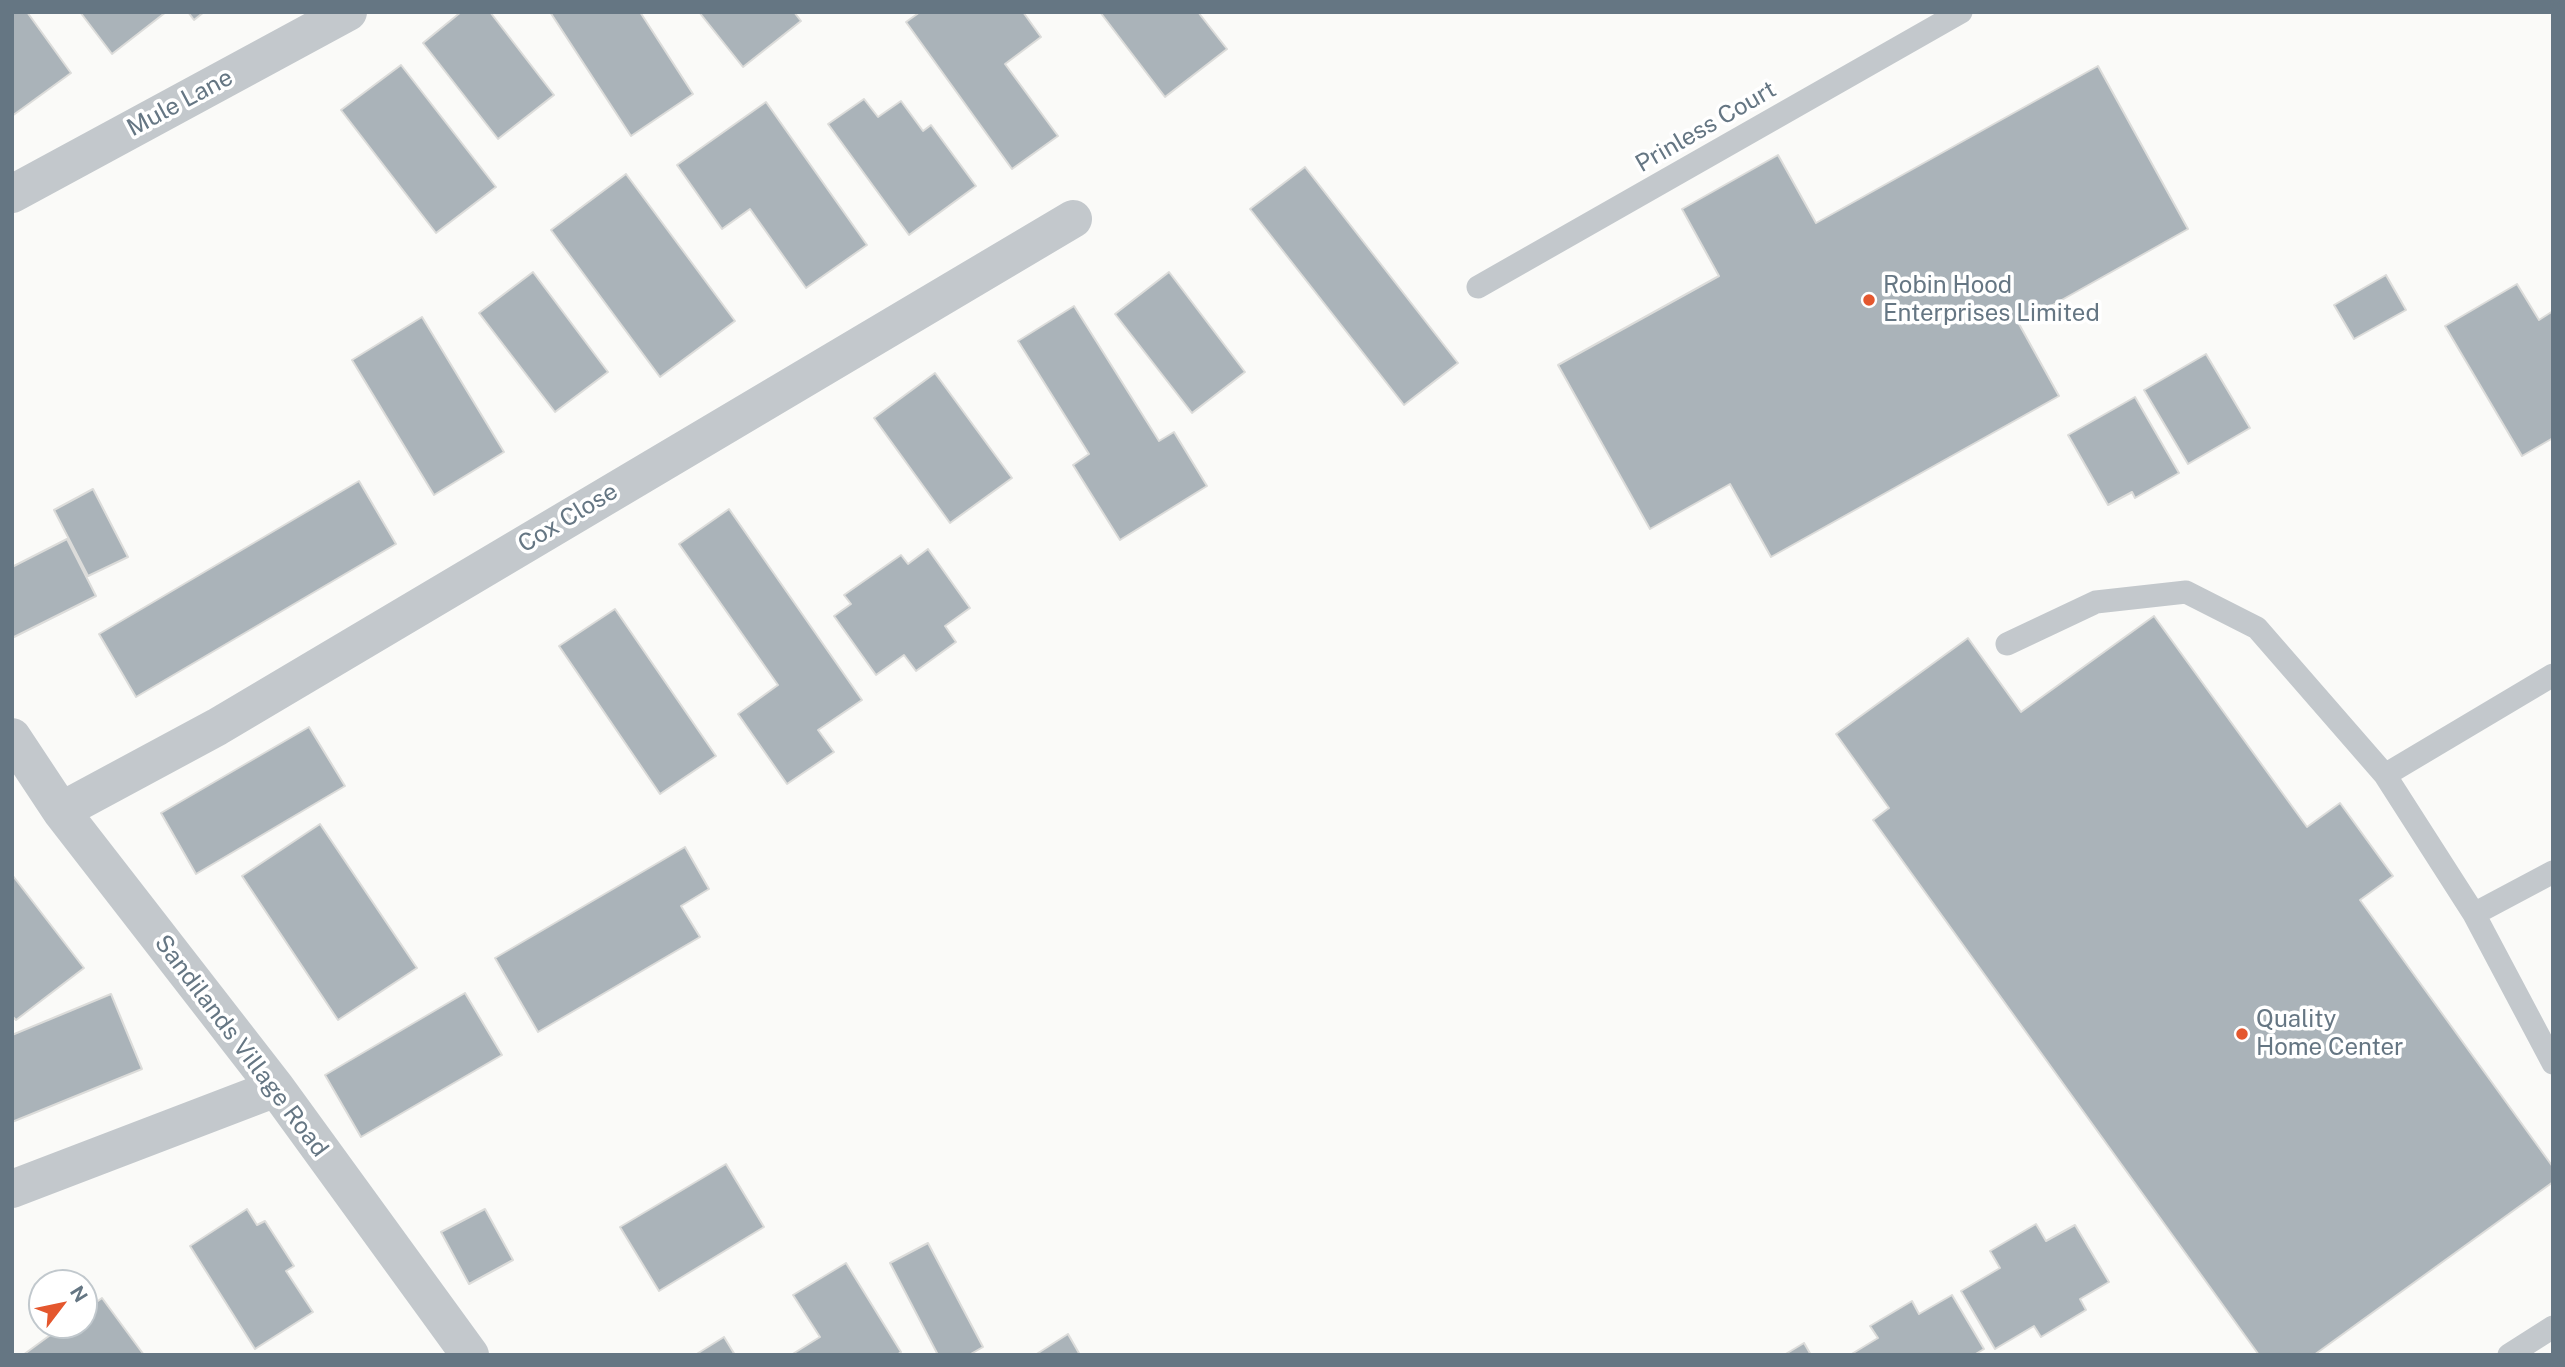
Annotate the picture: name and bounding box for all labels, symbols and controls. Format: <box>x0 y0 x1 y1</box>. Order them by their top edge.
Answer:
street label: Mule Lane <box>122 63 238 143</box>
street label: Prinless Court <box>1631 75 1781 179</box>
place label: Robin Hood Enterprises Limited <box>1883 272 2100 328</box>
marker: Robin Hood Enterprises Limited <box>1861 292 1877 308</box>
street label: Cox Close <box>513 477 623 559</box>
street label: Sandilands Village Road <box>148 929 334 1163</box>
place label: Quality Home Center <box>2256 1006 2403 1062</box>
marker: Quality Home Center <box>2234 1026 2250 1042</box>
north arrow <box>28 1269 98 1339</box>
text: N <box>66 1282 92 1306</box>

